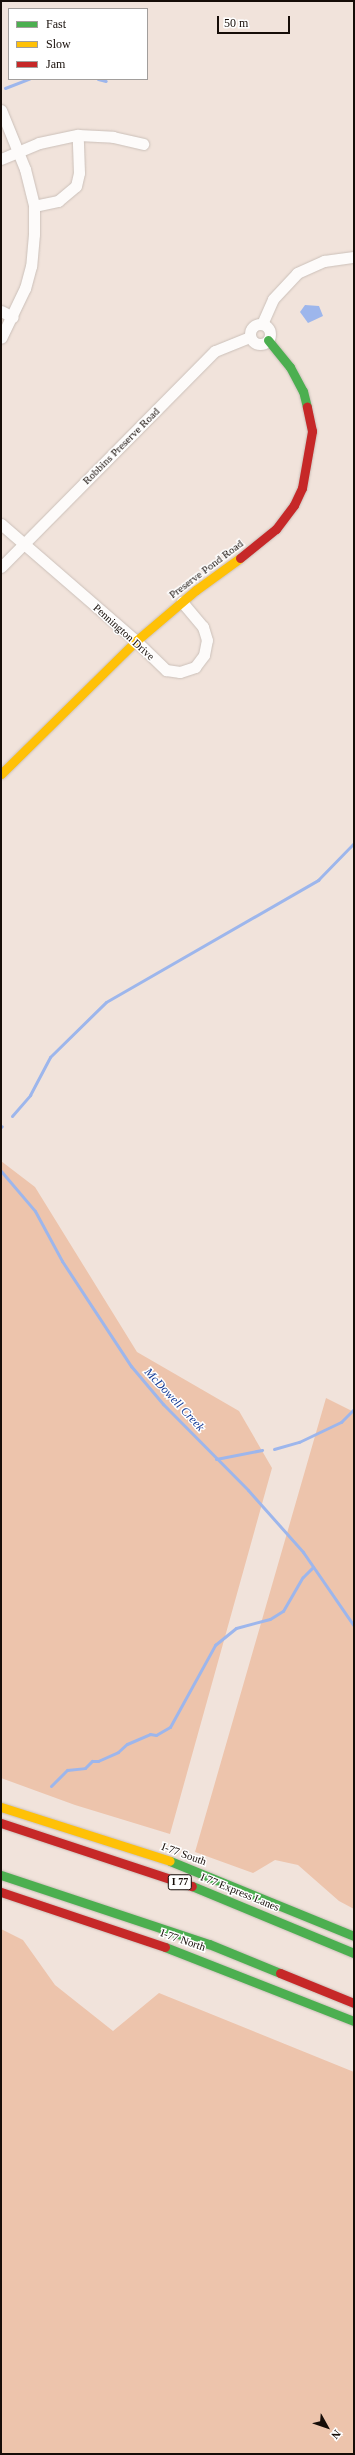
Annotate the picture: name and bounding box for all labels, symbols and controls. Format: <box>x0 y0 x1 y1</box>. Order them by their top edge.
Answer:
legend <box>8 8 148 80</box>
scale bar <box>219 8 292 34</box>
text: 50 m <box>224 16 248 30</box>
text: Fast <box>46 17 66 31</box>
text: Slow <box>46 37 71 51</box>
text: Jam <box>46 57 65 71</box>
street label: Robbins Preserve Road <box>80 405 162 487</box>
street label: Preserve Pond Road <box>166 537 246 601</box>
street label: Pennington Drive <box>91 601 157 663</box>
water label: McDowell Creek <box>141 1365 207 1435</box>
street label: I-77 South <box>160 1840 208 1868</box>
street label: I 77 Express Lanes <box>199 1870 281 1914</box>
road number: I 77 <box>167 1874 193 1890</box>
street label: I-77 North <box>159 1926 207 1954</box>
north arrow <box>307 2407 347 2447</box>
text: N <box>329 2428 343 2442</box>

